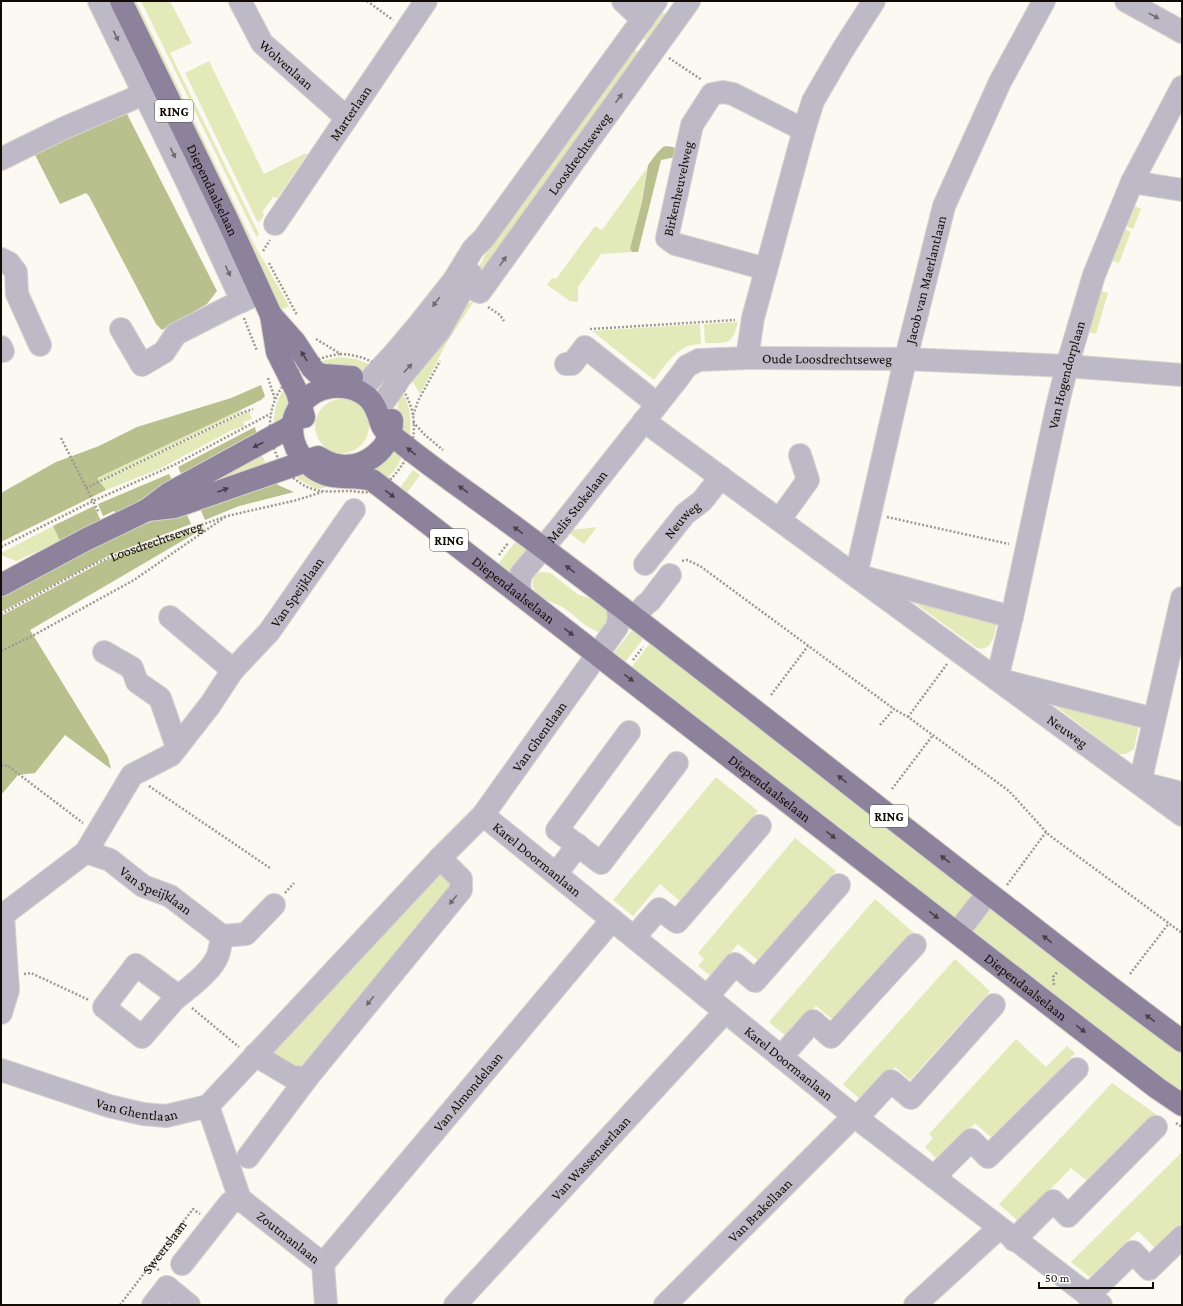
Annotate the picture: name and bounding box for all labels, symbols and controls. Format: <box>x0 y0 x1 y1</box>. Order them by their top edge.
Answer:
one-way arrow <box>1148 13 1160 20</box>
one-way arrow <box>113 30 120 42</box>
street label: Wolvenlaan <box>256 36 317 93</box>
street label: Marterlaan <box>326 82 375 144</box>
one-way arrow <box>615 93 623 103</box>
road number: RING <box>155 100 193 122</box>
street label: Loosdrechtseweg <box>545 109 614 198</box>
street label: Birkenheuvelweg <box>660 139 696 238</box>
street label: Diependaalselaan <box>184 141 242 239</box>
one-way arrow <box>170 148 176 159</box>
street label: Jacob van Maerlantlaan <box>901 213 949 347</box>
one-way arrow <box>499 256 507 266</box>
one-way arrow <box>225 265 231 277</box>
one-way arrow <box>432 297 440 308</box>
street label: Van Hogendorplaan <box>1045 318 1088 430</box>
street label: Oude Loosdrechtseweg <box>762 350 892 367</box>
one-way arrow <box>300 351 308 362</box>
one-way arrow <box>403 363 413 373</box>
one-way arrow <box>252 442 264 449</box>
one-way arrow <box>405 446 416 455</box>
street label: Melis Stokelaan <box>543 466 611 546</box>
one-way arrow <box>458 485 468 493</box>
one-way arrow <box>217 487 229 493</box>
one-way arrow <box>385 490 396 499</box>
street label: Neuweg <box>661 497 703 542</box>
street label: Loosdrechtseweg <box>107 517 205 565</box>
one-way arrow <box>513 526 524 534</box>
road number: RING <box>430 529 468 551</box>
street label: Van Speijklaan <box>267 553 327 630</box>
street label: Diependaalselaan <box>469 553 559 627</box>
one-way arrow <box>564 564 575 573</box>
one-way arrow <box>563 628 574 636</box>
one-way arrow <box>623 674 634 682</box>
street label: Van Ghentlaan <box>508 698 570 775</box>
street label: Neuweg <box>1044 711 1091 751</box>
street label: Diependaalselaan <box>725 751 815 826</box>
one-way arrow <box>837 776 847 784</box>
road number: RING <box>870 805 908 827</box>
street label: Karel Doormanlaan <box>490 818 585 900</box>
one-way arrow <box>826 831 836 839</box>
one-way arrow <box>939 855 950 864</box>
street label: Van Speijklaan <box>116 863 196 918</box>
one-way arrow <box>448 895 457 906</box>
one-way arrow <box>928 910 939 919</box>
one-way arrow <box>1042 935 1053 943</box>
street label: Diependaalselaan <box>981 950 1071 1024</box>
one-way arrow <box>366 995 375 1006</box>
one-way arrow <box>1145 1014 1156 1022</box>
street label: Karel Doormanlaan <box>742 1023 837 1104</box>
one-way arrow <box>1075 1024 1086 1033</box>
street label: Van Almondelaan <box>430 1048 506 1135</box>
street label: Van Ghentlaan <box>94 1094 180 1124</box>
street label: Van Wassenaerlaan <box>548 1112 634 1203</box>
street label: Van Brakellaan <box>725 1175 795 1245</box>
street label: Zoutmanlaan <box>254 1207 324 1267</box>
street label: Sweerslaan <box>139 1216 190 1277</box>
scale bar <box>1039 1264 1153 1290</box>
text: 50 m <box>1045 1271 1070 1285</box>

